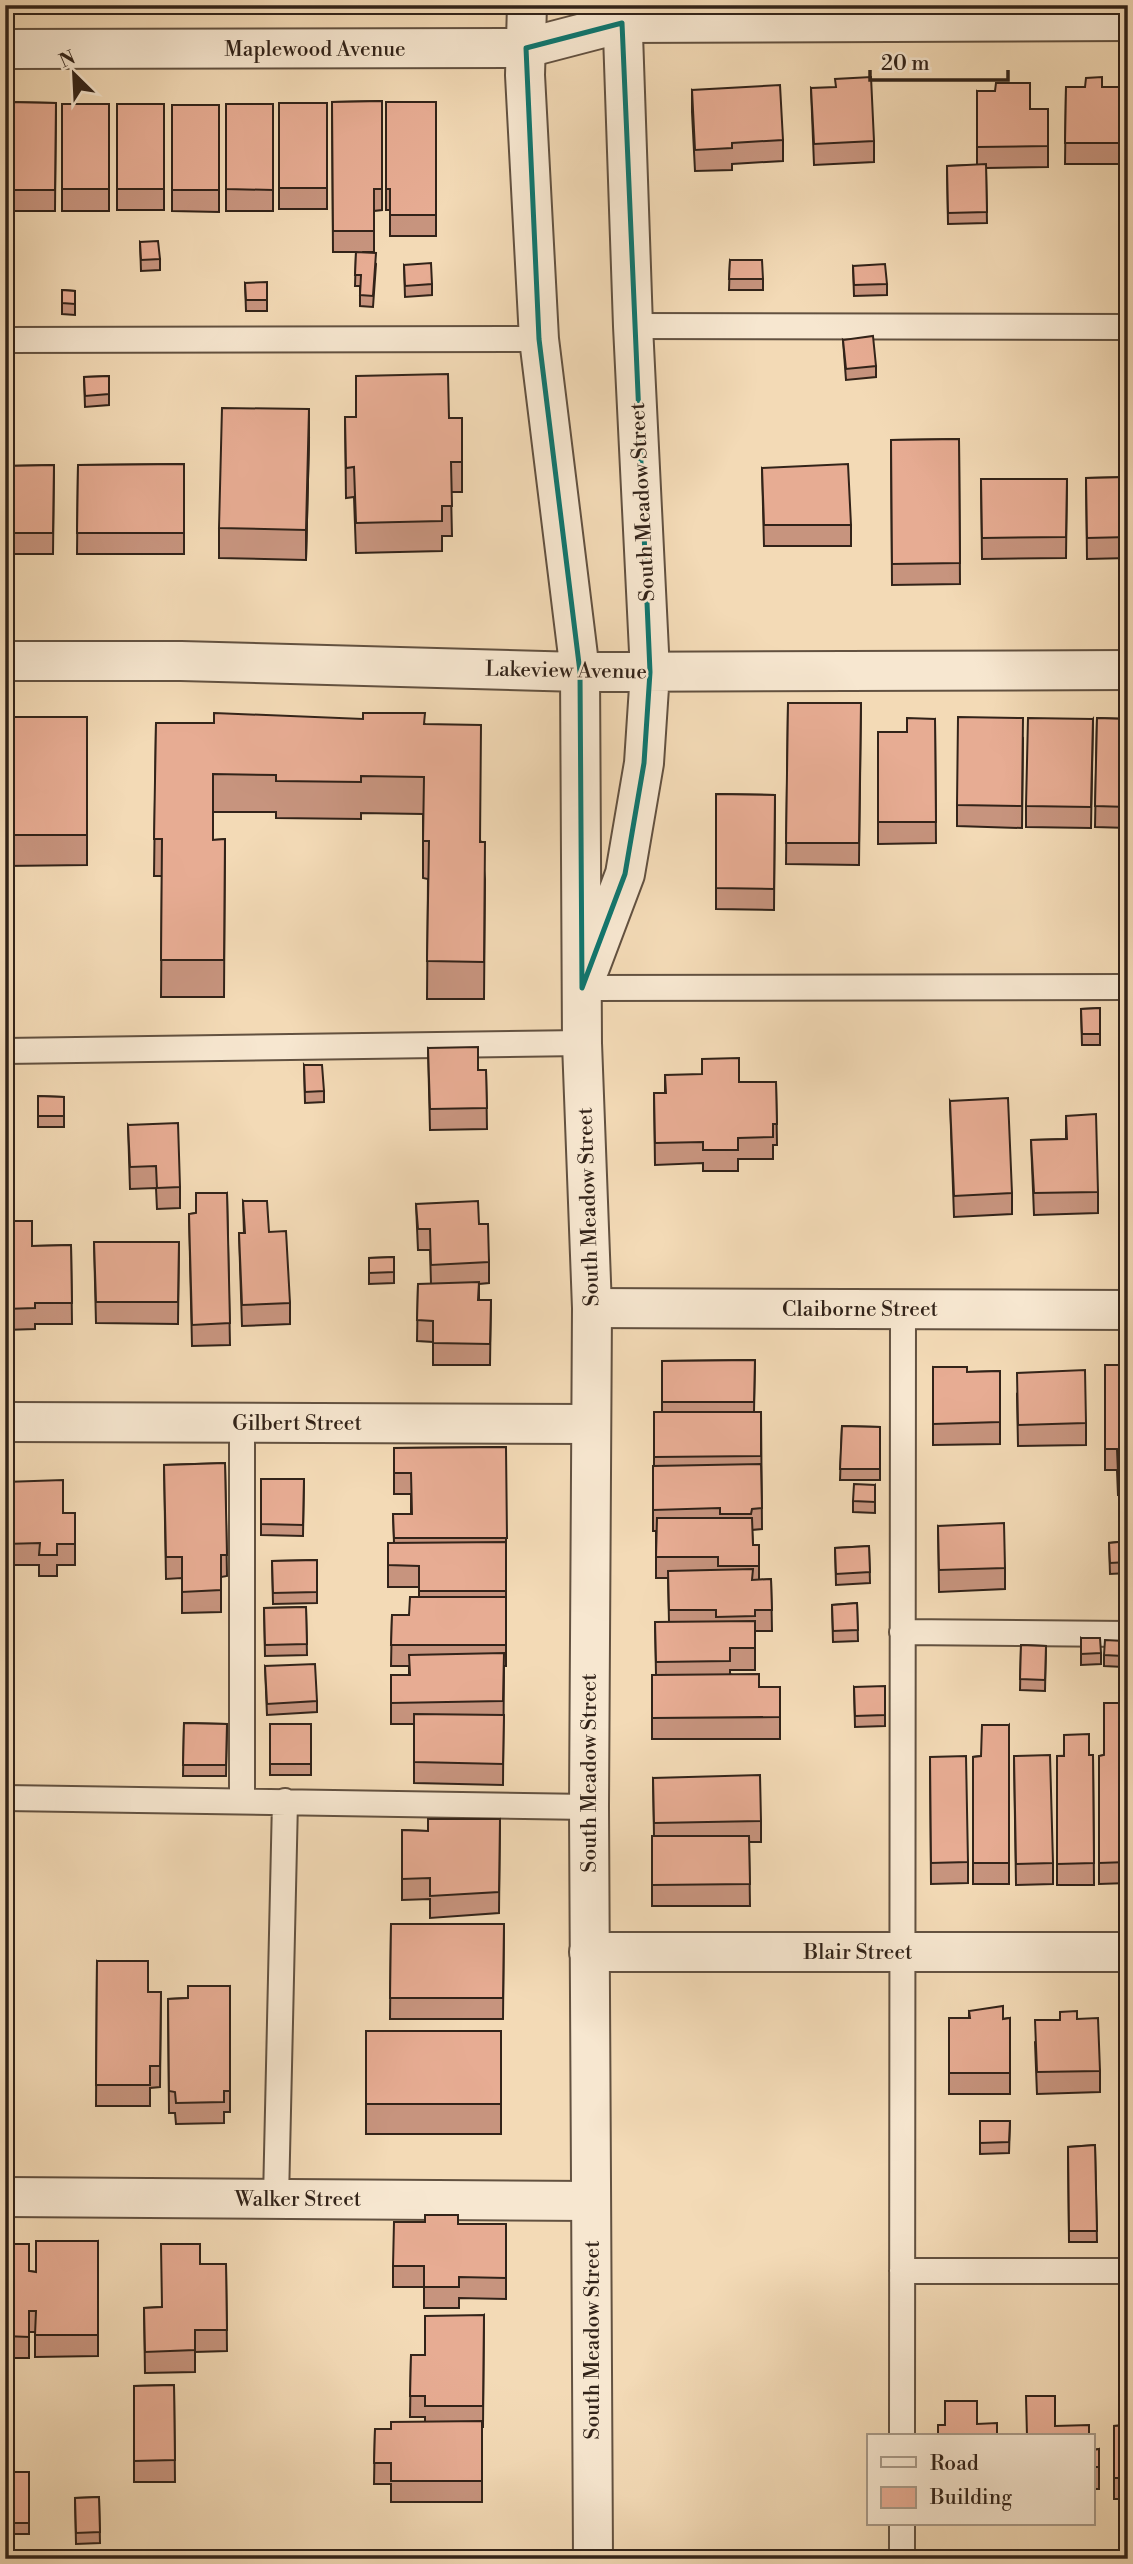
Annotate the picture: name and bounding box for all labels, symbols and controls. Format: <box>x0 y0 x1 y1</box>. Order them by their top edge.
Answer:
street label: Maplewood Avenue <box>224 37 406 63</box>
north arrow <box>38 38 108 108</box>
scale bar <box>870 38 1009 82</box>
text: N <box>56 45 79 73</box>
text: 20 m <box>881 51 930 77</box>
street label: South Meadow Street <box>625 401 661 602</box>
street label: Lakeview Avenue <box>485 657 647 685</box>
street label: South Meadow Street <box>573 1106 605 1307</box>
street label: Claiborne Street <box>782 1297 938 1323</box>
street label: Gilbert Street <box>232 1411 362 1437</box>
street label: South Meadow Street <box>577 1673 603 1873</box>
street label: Blair Street <box>803 1940 913 1966</box>
street label: Walker Street <box>234 2187 362 2213</box>
street label: South Meadow Street <box>580 2240 606 2440</box>
legend <box>867 2434 1094 2526</box>
text: Road <box>930 2451 979 2477</box>
text: Building <box>929 2485 1012 2511</box>

